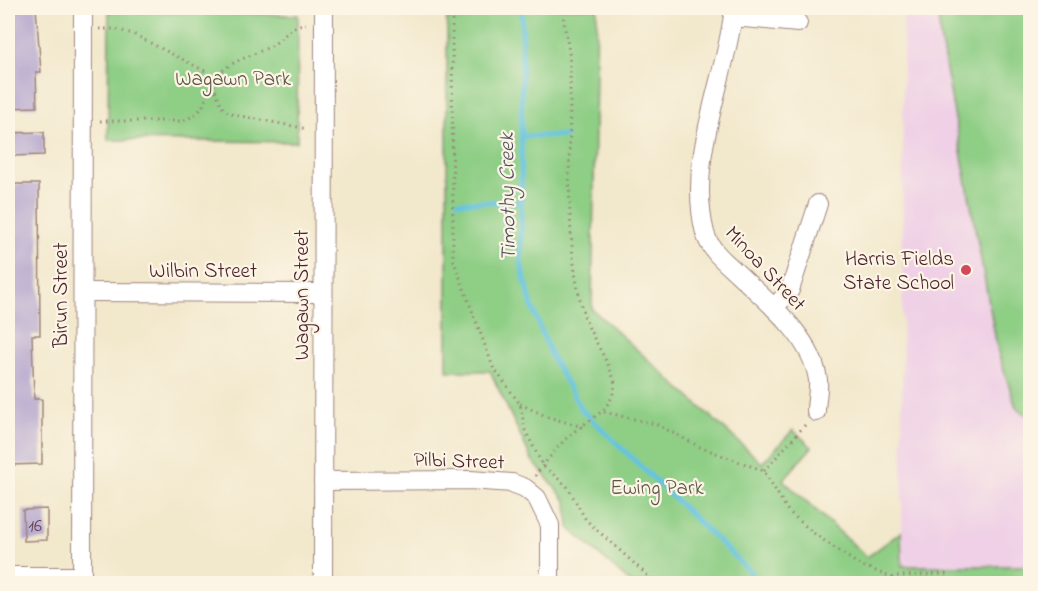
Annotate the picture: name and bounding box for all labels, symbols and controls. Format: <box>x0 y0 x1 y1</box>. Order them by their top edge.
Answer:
park label: Wagawn Park <box>175 65 292 97</box>
water label: Timothy Creek <box>492 131 526 262</box>
street label: Minoa Street <box>717 220 812 319</box>
street label: Wagawn Street <box>288 230 320 360</box>
street label: Birun Street <box>47 243 77 348</box>
place label: Harris Fields State School <box>843 245 954 299</box>
street label: Wilbin Street <box>149 257 257 287</box>
marker: Harris Fields State School <box>959 263 973 277</box>
street label: Pilbi Street <box>413 445 505 479</box>
park label: Ewing Park <box>610 474 704 506</box>
house number: 16 <box>28 514 42 540</box>

